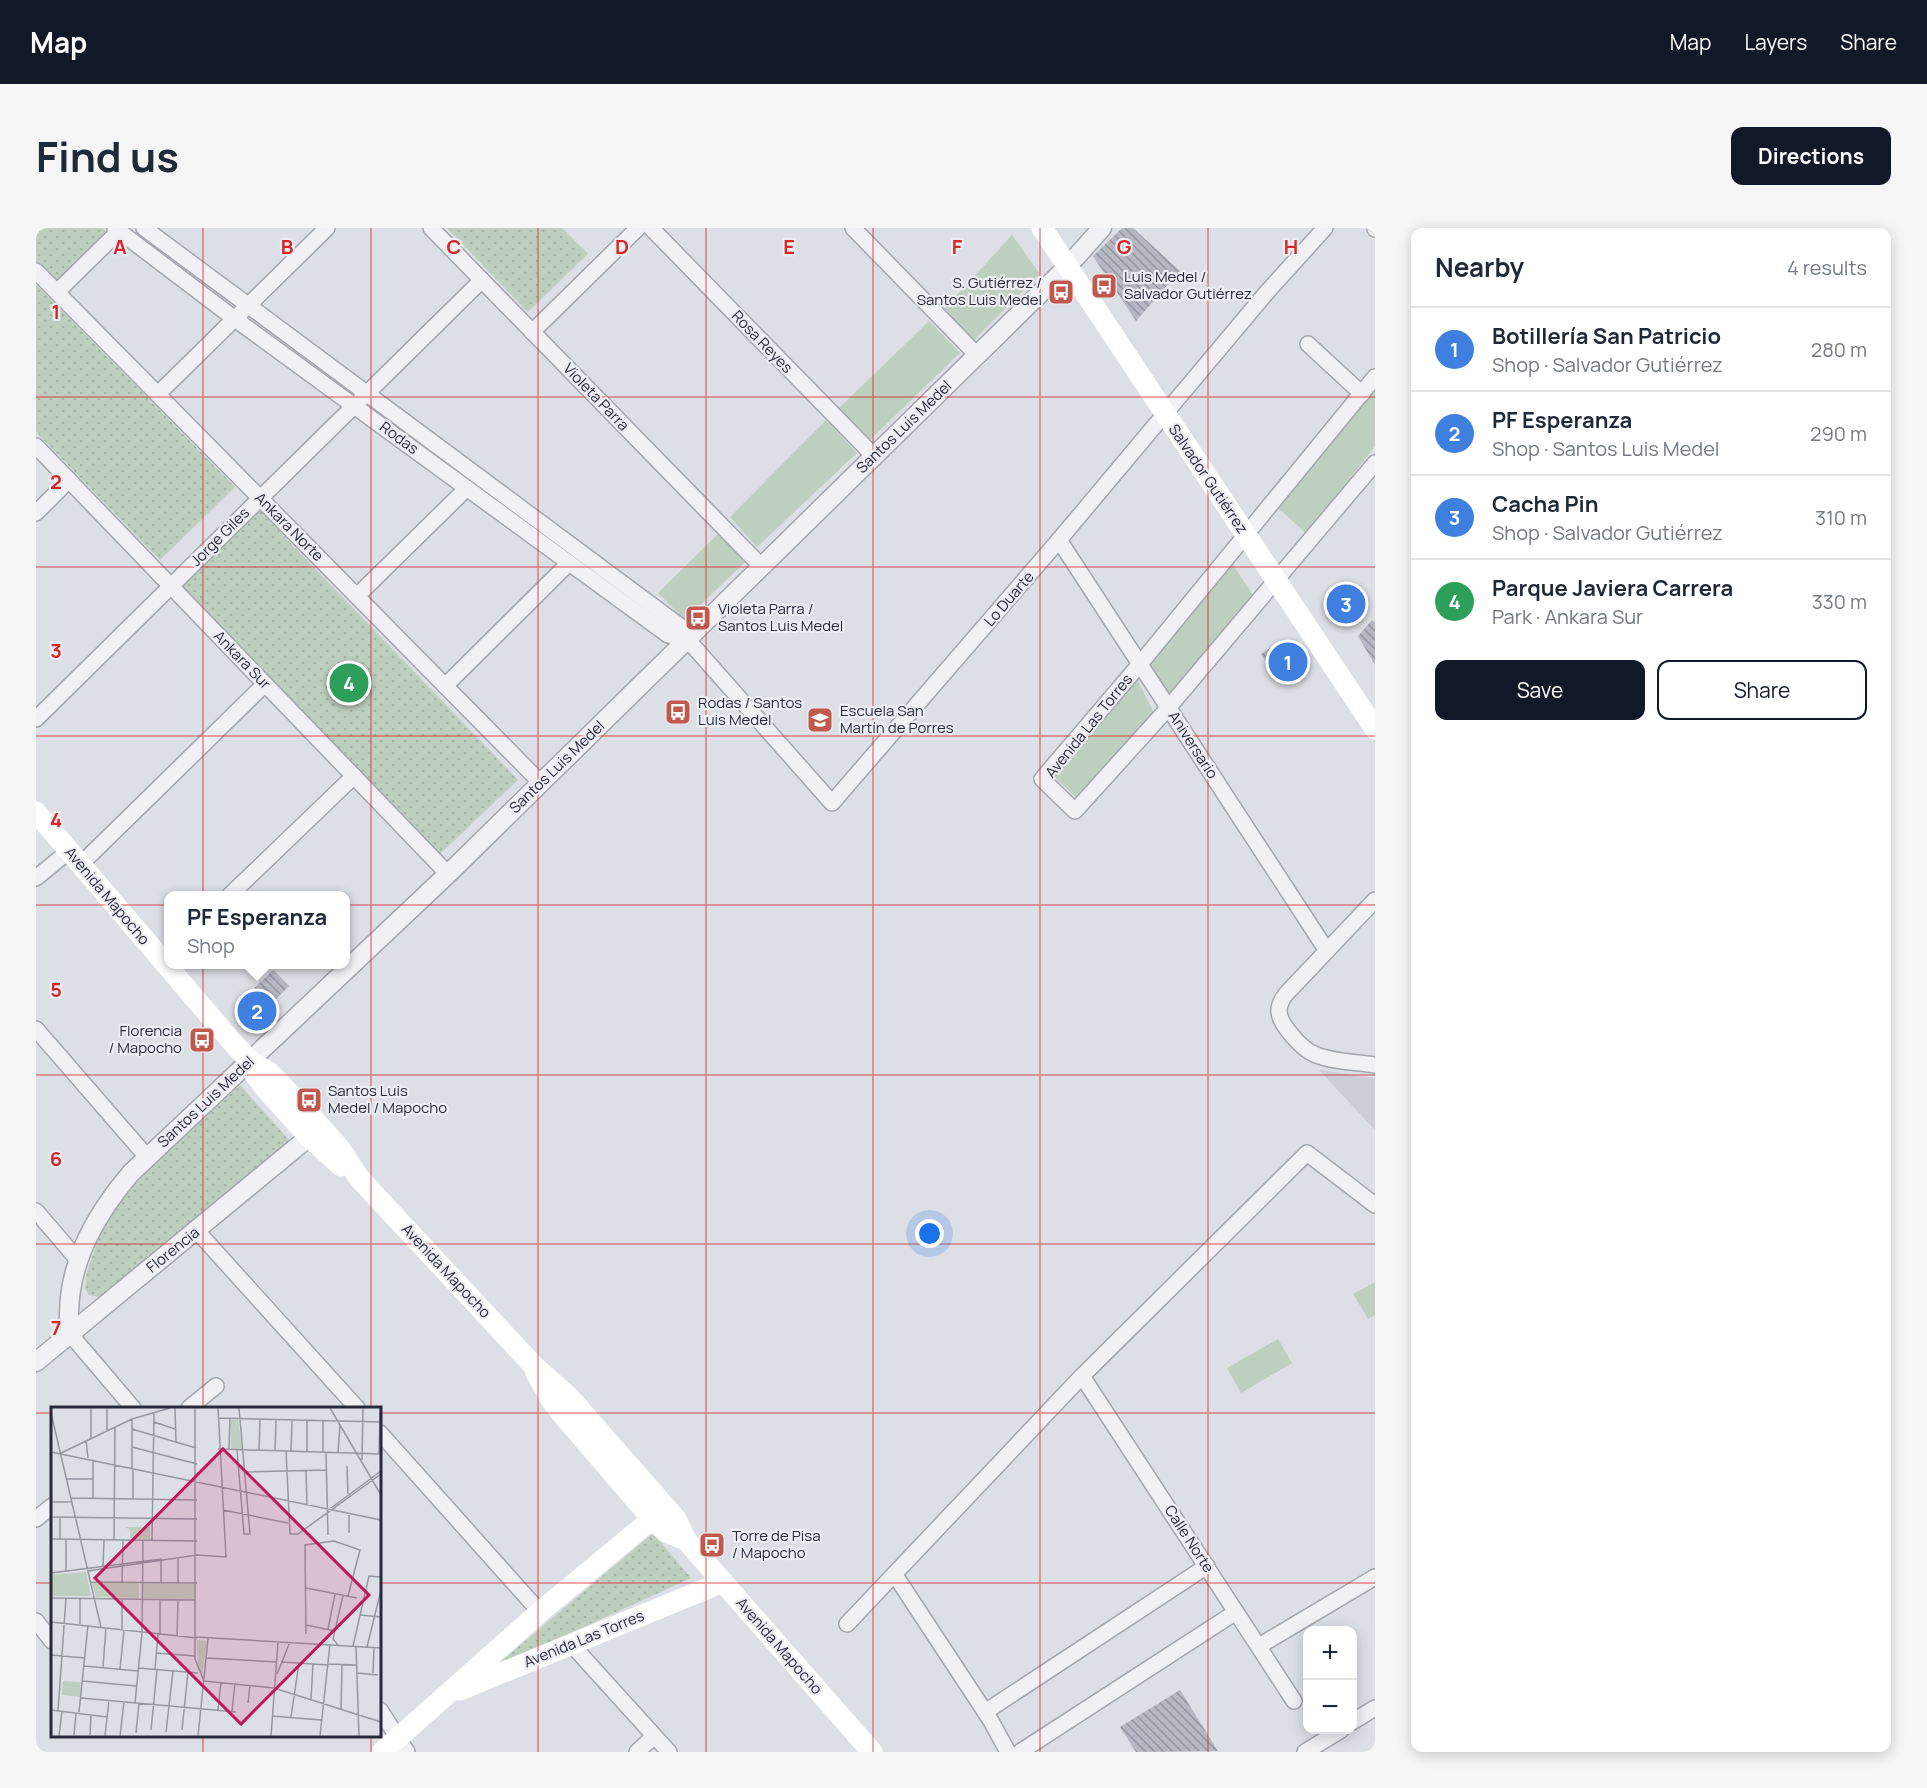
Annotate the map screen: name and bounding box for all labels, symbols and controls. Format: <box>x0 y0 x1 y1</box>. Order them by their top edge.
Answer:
text: Map <box>30 23 87 61</box>
text: Map <box>1670 28 1711 56</box>
text: Layers <box>1744 28 1807 56</box>
text: Share <box>1840 28 1897 56</box>
text: Find us <box>36 127 179 185</box>
button: Directions <box>1731 127 1891 185</box>
text: A <box>113 233 127 260</box>
text: B <box>281 233 294 260</box>
text: C <box>447 233 461 260</box>
text: D <box>615 233 629 260</box>
text: E <box>783 233 795 260</box>
text: F <box>952 233 963 260</box>
text: G <box>1117 233 1132 260</box>
text: H <box>1284 233 1298 260</box>
text: Nearby <box>1435 249 1524 285</box>
text: 4 results <box>1787 254 1867 281</box>
place label: Luis Medel / Salvador Gutiérrez <box>1124 266 1252 304</box>
bus stop icon: Luis Medel / Salvador Gutiérrez <box>1089 271 1119 301</box>
place label: S. Gutiérrez / Santos Luis Medel <box>917 272 1042 310</box>
bus stop icon: S. Gutiérrez / Santos Luis Medel <box>1046 277 1076 307</box>
text: 1 <box>52 298 60 325</box>
street label: Rosa Reyes <box>727 306 798 378</box>
text: Botillería San Patricio <box>1492 321 1721 351</box>
text: 1 <box>1450 336 1459 363</box>
text: 280 m <box>1811 336 1867 363</box>
text: Shop · Salvador Gutiérrez <box>1492 351 1723 378</box>
street label: Violeta Parra <box>559 358 634 435</box>
street label: Santos Luis Medel <box>851 376 956 478</box>
text: PF Esperanza <box>1492 405 1632 435</box>
street label: Rodas <box>376 416 423 459</box>
street label: Salvador Gutiérrez <box>1164 420 1253 538</box>
text: 2 <box>1449 420 1460 447</box>
text: 290 m <box>1810 420 1867 447</box>
text: Shop · Santos Luis Medel <box>1492 435 1720 462</box>
text: 2 <box>50 468 62 495</box>
street label: Ankara Norte <box>250 488 329 566</box>
text: Cacha Pin <box>1492 489 1598 519</box>
street label: Jorge Giles <box>185 502 254 571</box>
text: 3 <box>1449 504 1460 531</box>
text: 310 m <box>1815 504 1867 531</box>
text: Shop · Salvador Gutiérrez <box>1492 519 1723 546</box>
street label: Lo Duarte <box>979 566 1039 631</box>
text: Parque Javiera Carrera <box>1492 573 1733 603</box>
pin: 3 <box>1326 582 1366 626</box>
text: 4 <box>1448 588 1461 615</box>
text: 330 m <box>1812 588 1867 615</box>
place label: Violeta Parra / Santos Luis Medel <box>718 598 843 636</box>
bus stop icon: Violeta Parra / Santos Luis Medel <box>683 603 713 633</box>
text: Park · Ankara Sur <box>1492 603 1643 630</box>
street label: Ankara Sur <box>209 626 276 694</box>
text: 3 <box>50 637 62 664</box>
pin: 1 <box>1268 640 1308 684</box>
pin: 4 <box>330 660 368 706</box>
button: Save <box>1435 660 1645 720</box>
button: Share <box>1657 660 1867 720</box>
street label: Avenida Las Torres <box>1040 669 1137 782</box>
place label: Rodas / Santos Luis Medel <box>698 692 802 730</box>
bus stop icon: Rodas / Santos Luis Medel <box>663 697 693 727</box>
place label: Escuela San Martín de Porres <box>840 700 954 738</box>
school or university icon: Escuela San Martín de Porres <box>805 705 835 735</box>
street label: Aniversario <box>1164 707 1223 783</box>
street label: Santos Luis Medel <box>504 716 609 818</box>
text: 4 <box>50 806 62 833</box>
street label: Avenida Mapocho <box>60 842 155 949</box>
popup <box>164 891 350 969</box>
text: PF Esperanza <box>187 902 327 932</box>
text: Shop <box>187 932 235 959</box>
text: 5 <box>50 976 62 1003</box>
pin: 2 <box>238 988 276 1034</box>
place label: Florencia / Mapocho <box>108 1020 182 1058</box>
bus stop icon: Florencia / Mapocho <box>187 1025 217 1055</box>
street label: Santos Luis Medel <box>153 1051 259 1152</box>
place label: Santos Luis Medel / Mapocho <box>328 1080 447 1118</box>
bus stop icon: Santos Luis Medel / Mapocho <box>294 1085 324 1115</box>
text: 6 <box>50 1145 62 1172</box>
street label: Avenida Mapocho <box>397 1219 496 1323</box>
your location <box>915 1219 944 1248</box>
street label: Florencia <box>142 1222 204 1277</box>
text: 7 <box>51 1314 61 1341</box>
inset map <box>51 1407 381 1737</box>
street label: Calle Norte <box>1160 1501 1219 1577</box>
place label: Torre de Pisa / Mapocho <box>732 1525 820 1563</box>
bus stop icon: Torre de Pisa / Mapocho <box>697 1530 727 1560</box>
street label: Avenida Mapocho <box>731 1593 827 1699</box>
street label: Avenida Las Torres <box>520 1605 647 1672</box>
map controls <box>1303 1626 1357 1734</box>
button: + <box>1303 1626 1357 1680</box>
button: − <box>1303 1680 1357 1734</box>

